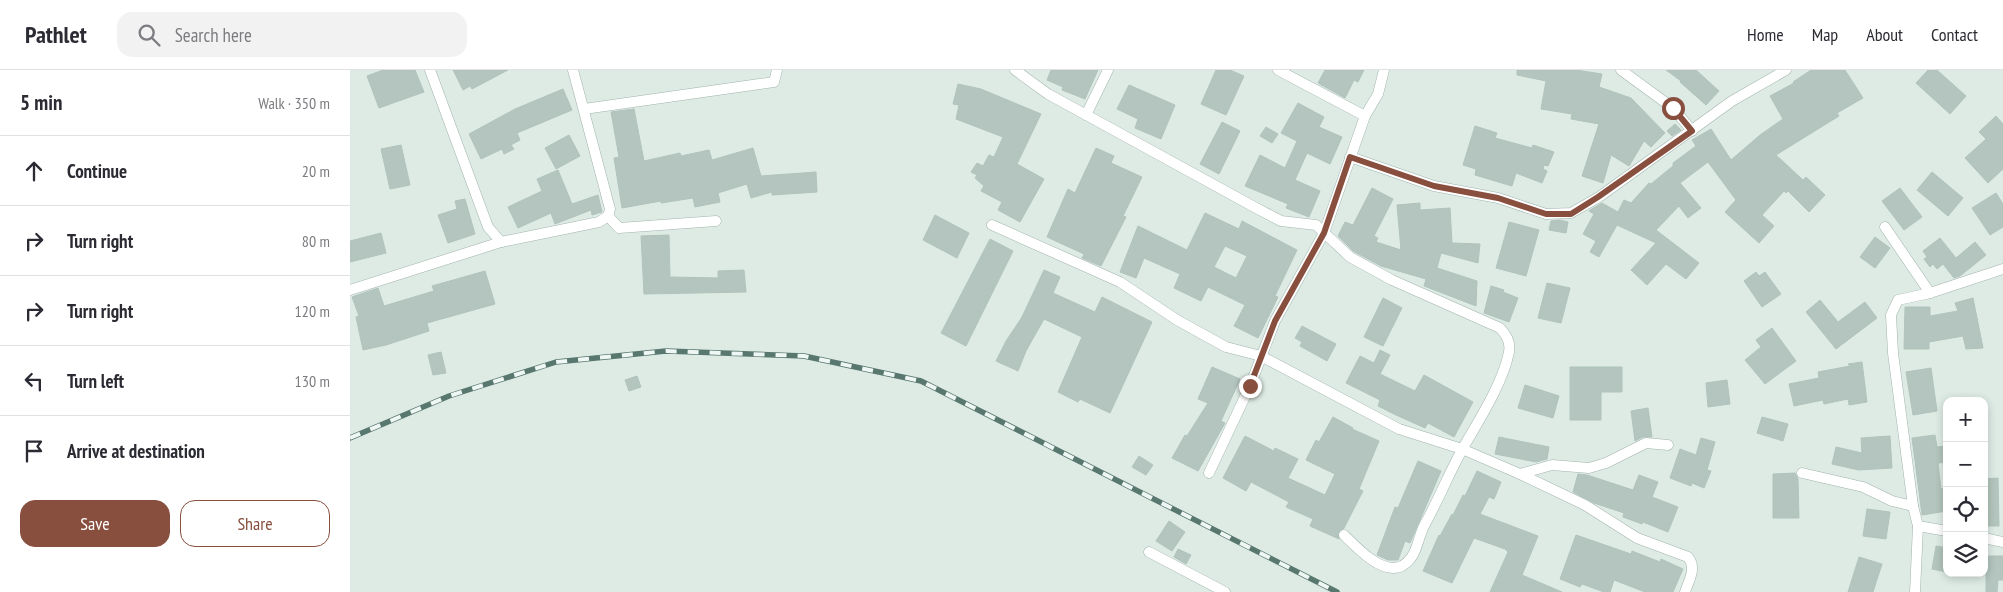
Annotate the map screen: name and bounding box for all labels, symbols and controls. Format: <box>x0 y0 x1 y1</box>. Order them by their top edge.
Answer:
search box <box>117 12 467 57</box>
text: Pathlet <box>25 19 87 50</box>
icon: search <box>135 21 163 49</box>
text: Search here <box>175 23 252 47</box>
text: Home <box>1747 23 1784 46</box>
text: Map <box>1812 23 1838 46</box>
text: About <box>1866 23 1903 46</box>
text: Contact <box>1931 23 1978 46</box>
text: 5 min <box>20 89 62 116</box>
text: Walk · 350 m <box>258 93 330 113</box>
route start <box>1662 97 1685 120</box>
icon: ahead <box>20 157 48 185</box>
text: Continue <box>67 159 127 183</box>
text: 20 m <box>302 161 330 181</box>
icon: right <box>20 227 48 255</box>
text: Turn right <box>67 229 133 253</box>
text: 80 m <box>302 231 330 251</box>
icon: right <box>20 297 48 325</box>
text: Turn right <box>67 299 133 323</box>
text: 120 m <box>295 301 330 321</box>
icon: left <box>20 367 48 395</box>
text: Turn left <box>67 369 124 393</box>
text: 130 m <box>295 371 330 391</box>
route end <box>1239 375 1262 398</box>
map controls <box>1943 397 1988 577</box>
button: + <box>1943 397 1988 442</box>
icon: arrive <box>20 437 48 465</box>
text: Arrive at destination <box>67 439 205 463</box>
button: − <box>1943 442 1988 487</box>
button: locate <box>1943 487 1988 532</box>
button: Save <box>20 500 170 547</box>
button: Share <box>180 500 330 547</box>
button: layers <box>1943 532 1988 577</box>

